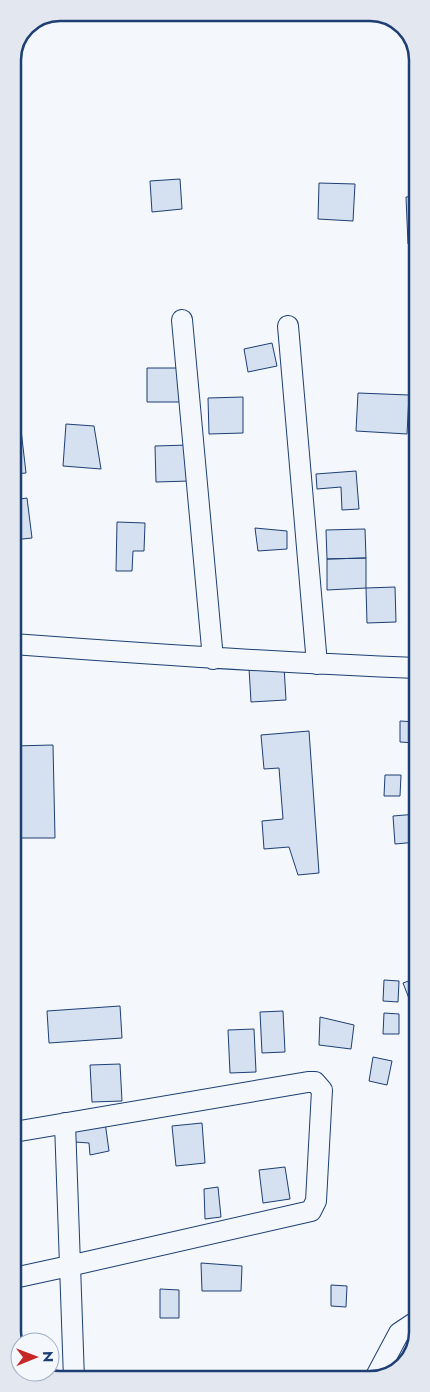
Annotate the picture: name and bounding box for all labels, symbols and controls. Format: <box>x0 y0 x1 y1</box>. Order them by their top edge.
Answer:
north arrow <box>10 1332 60 1382</box>
text: N <box>38 1351 58 1363</box>

